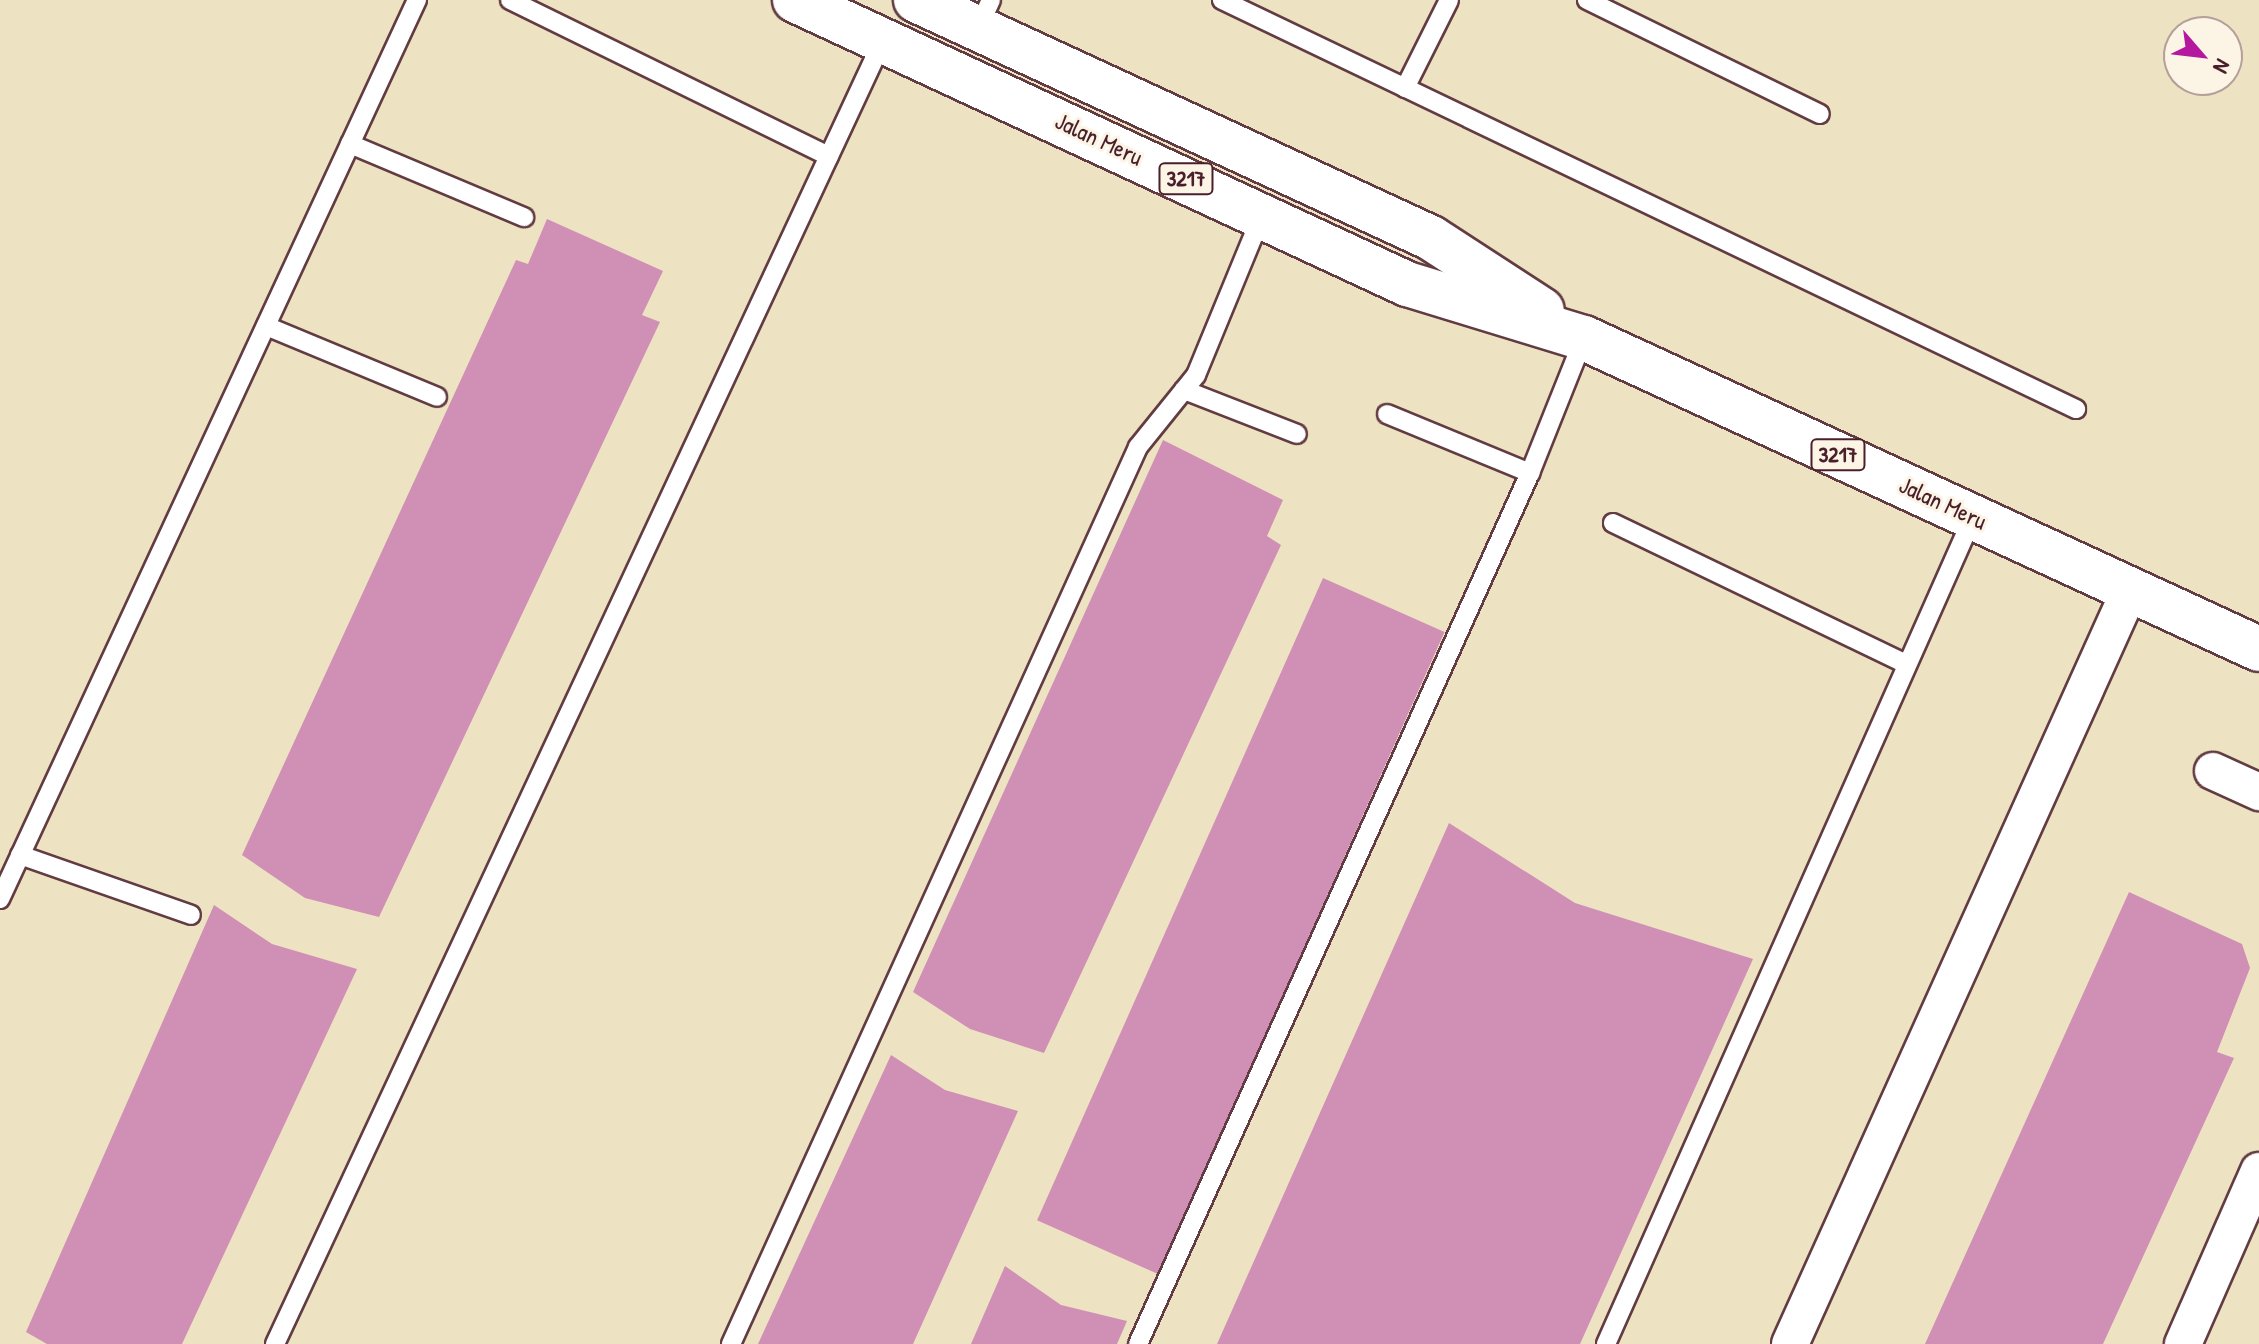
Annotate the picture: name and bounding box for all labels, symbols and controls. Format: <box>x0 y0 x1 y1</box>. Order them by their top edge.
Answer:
north arrow <box>2163 16 2243 96</box>
text: N <box>2206 54 2238 79</box>
street label: Jalan Meru <box>1051 106 1147 172</box>
road number: 3217 <box>1158 161 1214 197</box>
road number: 3217 <box>1810 437 1866 473</box>
street label: Jalan Meru <box>1895 470 1991 536</box>

